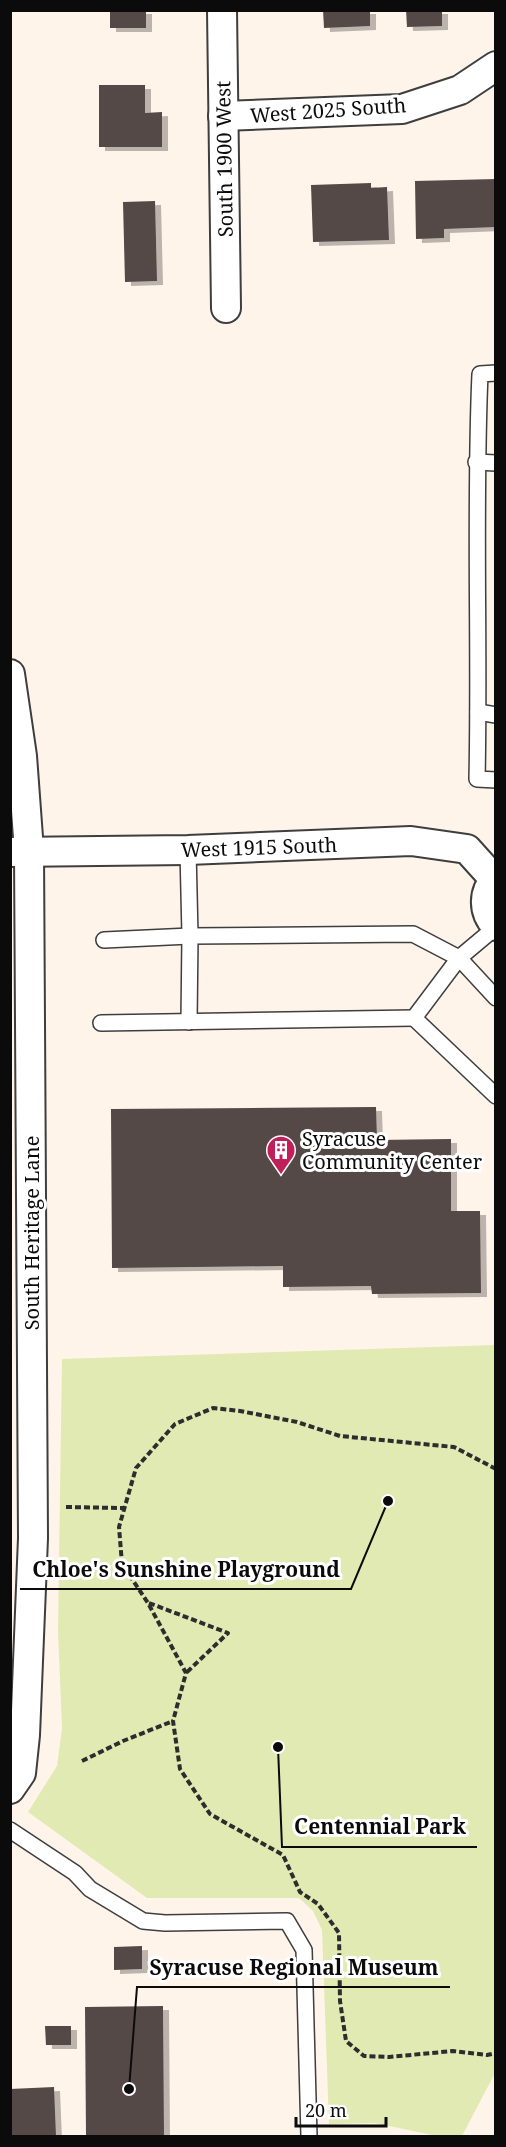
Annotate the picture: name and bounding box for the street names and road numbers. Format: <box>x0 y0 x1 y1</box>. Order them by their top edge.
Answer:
street label: South 1900 West <box>209 81 239 237</box>
street label: West 2025 South <box>249 91 407 129</box>
street label: West 1915 South <box>180 831 338 863</box>
street label: South Heritage Lane <box>18 1136 45 1330</box>

